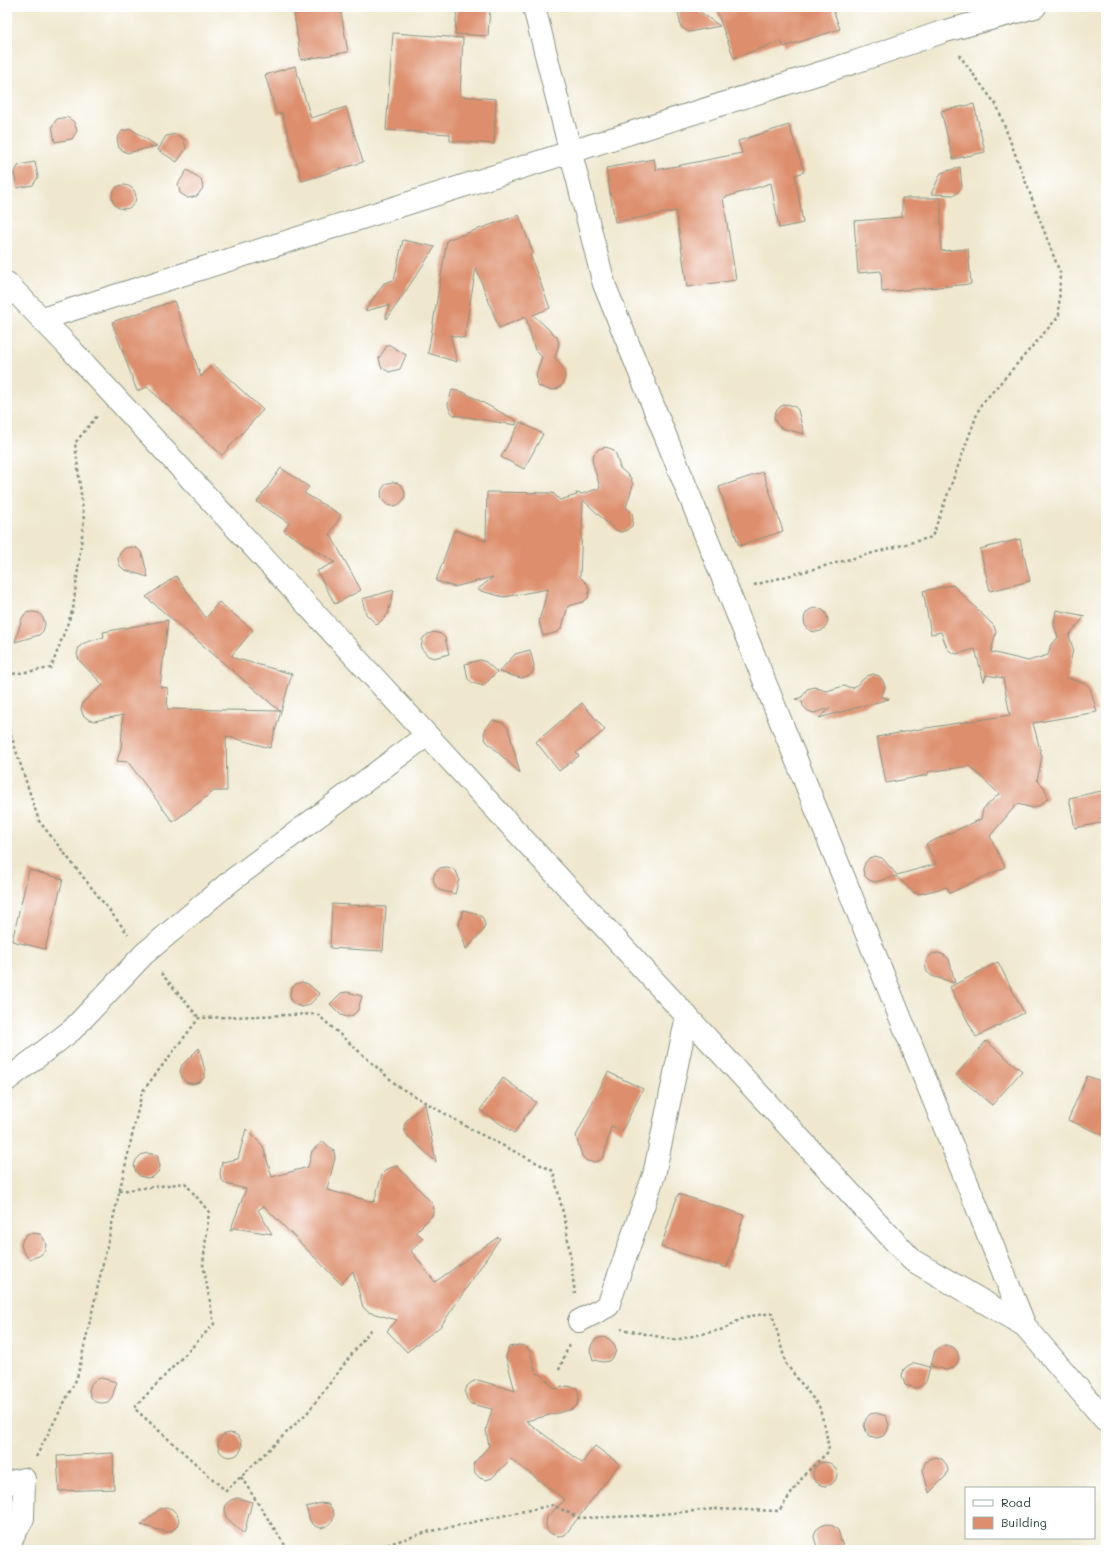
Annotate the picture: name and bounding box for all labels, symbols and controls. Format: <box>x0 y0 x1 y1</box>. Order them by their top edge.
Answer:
legend <box>965 1487 1095 1539</box>
text: Road <box>1001 1494 1031 1510</box>
text: Building <box>1001 1514 1047 1530</box>

